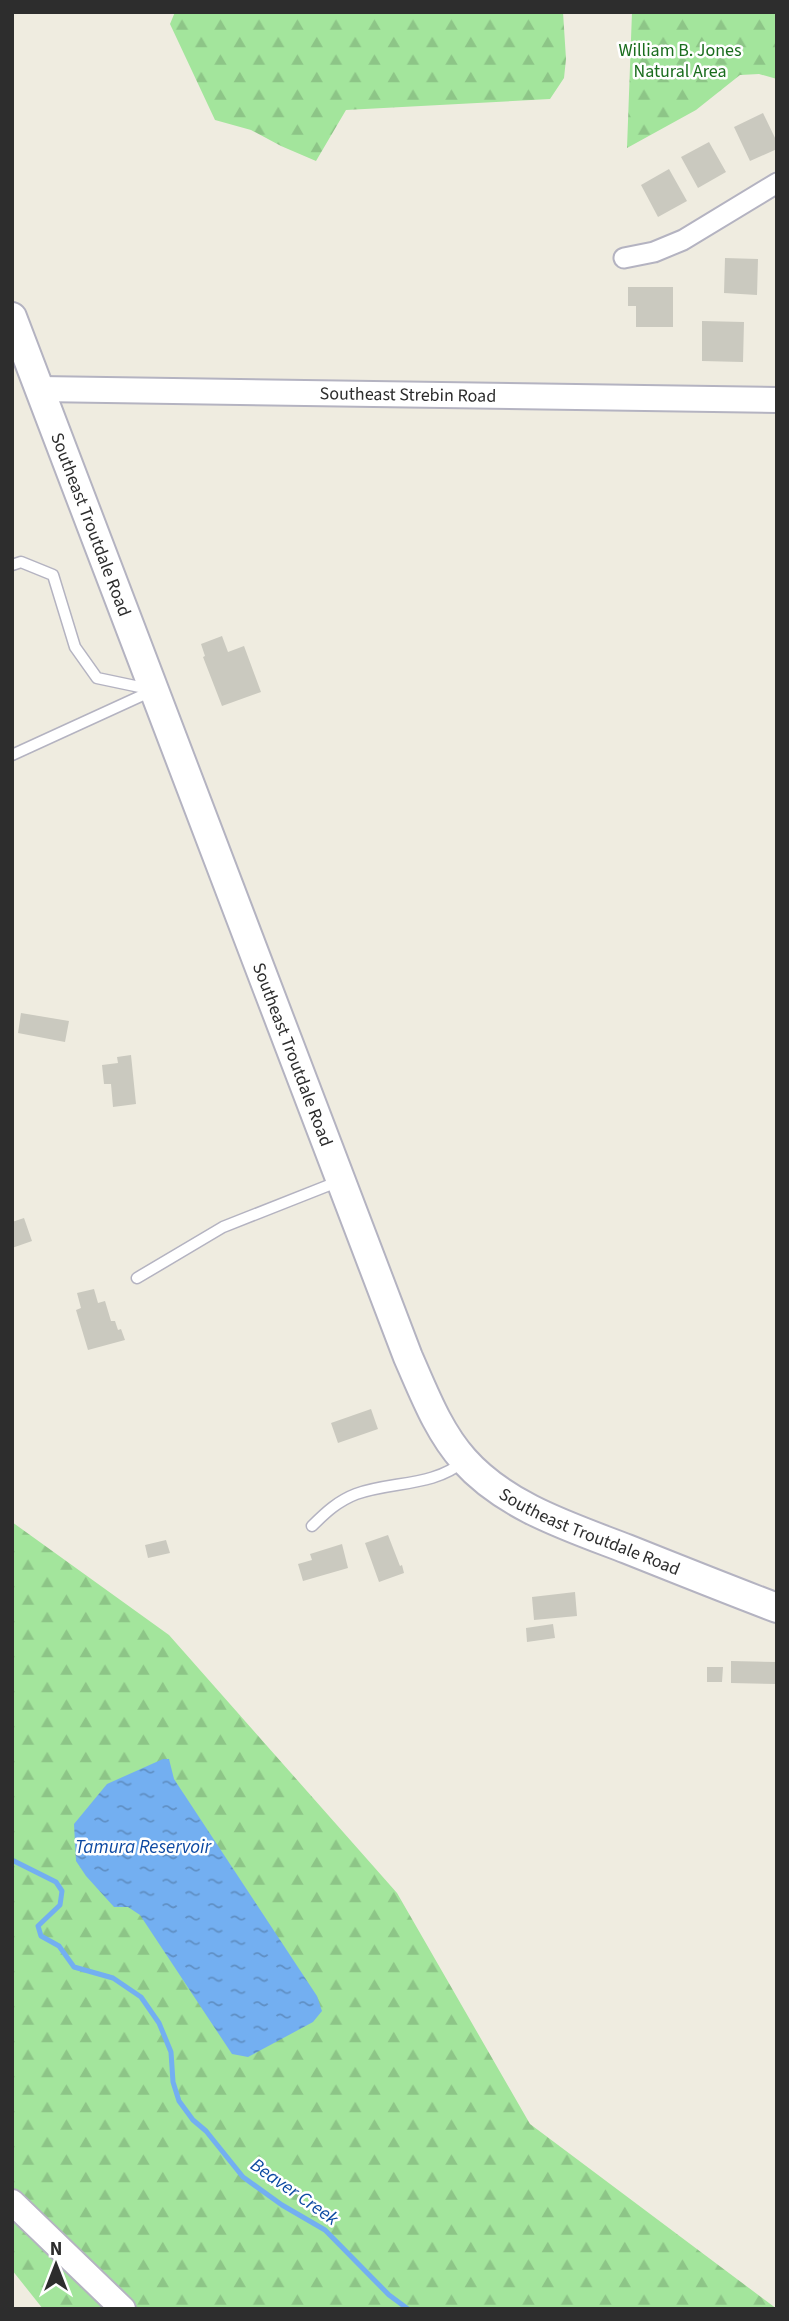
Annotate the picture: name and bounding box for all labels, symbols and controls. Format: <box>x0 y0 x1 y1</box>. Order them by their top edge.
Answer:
park label: William B. Jones Natural Area <box>618 38 742 84</box>
street label: Southeast Strebin Road <box>319 381 496 409</box>
street label: Southeast Troutdale Road <box>44 429 137 620</box>
street label: Southeast Troutdale Road <box>246 959 339 1150</box>
street label: Southeast Troutdale Road <box>494 1482 684 1582</box>
water label: Tamura Reservoir <box>75 1834 212 1861</box>
water label: Beaver Creek <box>245 2152 344 2233</box>
north arrow <box>21 2230 91 2300</box>
text: N <box>50 2236 62 2263</box>

